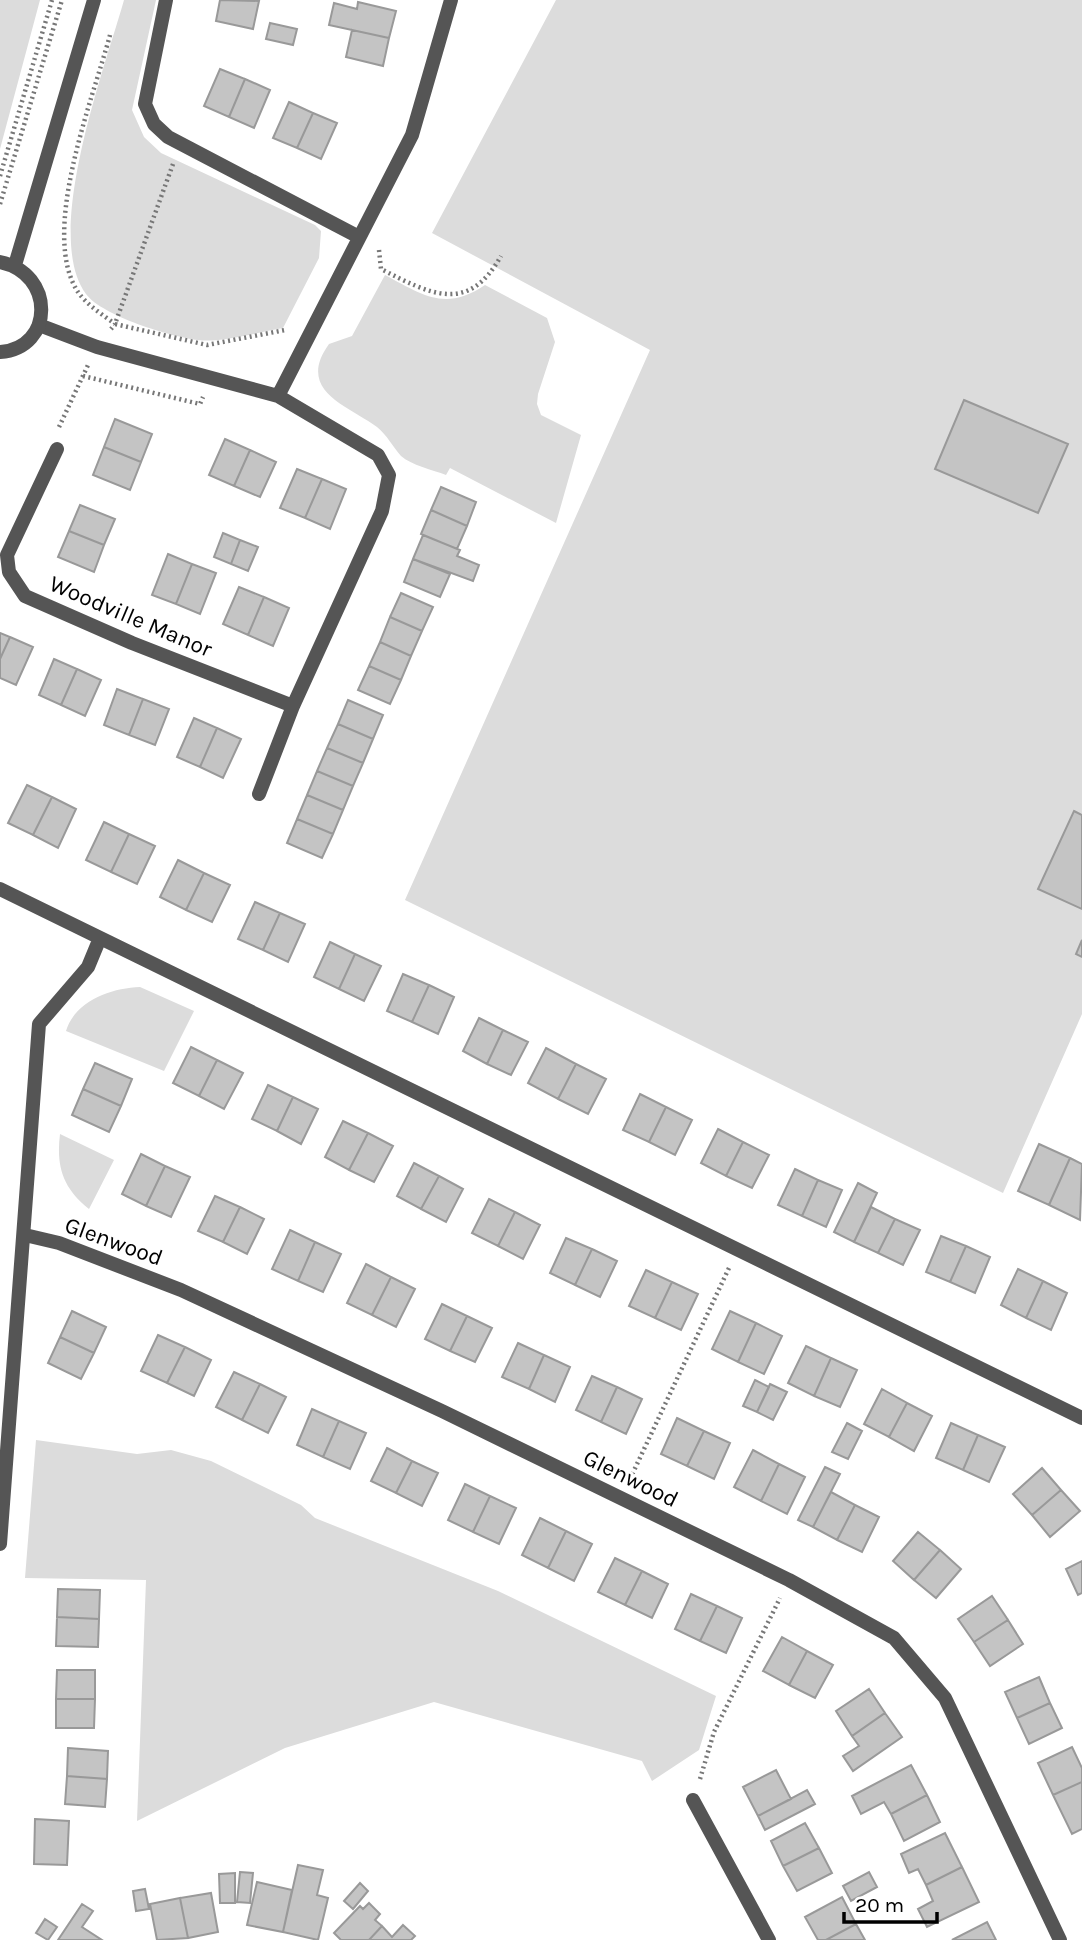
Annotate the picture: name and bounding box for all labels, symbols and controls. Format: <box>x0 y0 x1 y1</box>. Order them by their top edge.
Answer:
street label: Woodville Manor <box>45 570 217 663</box>
street label: Glenwood <box>61 1211 167 1272</box>
street label: Glenwood <box>579 1444 683 1513</box>
scale bar <box>844 1881 937 1925</box>
text: 20 m <box>855 1893 904 1917</box>

